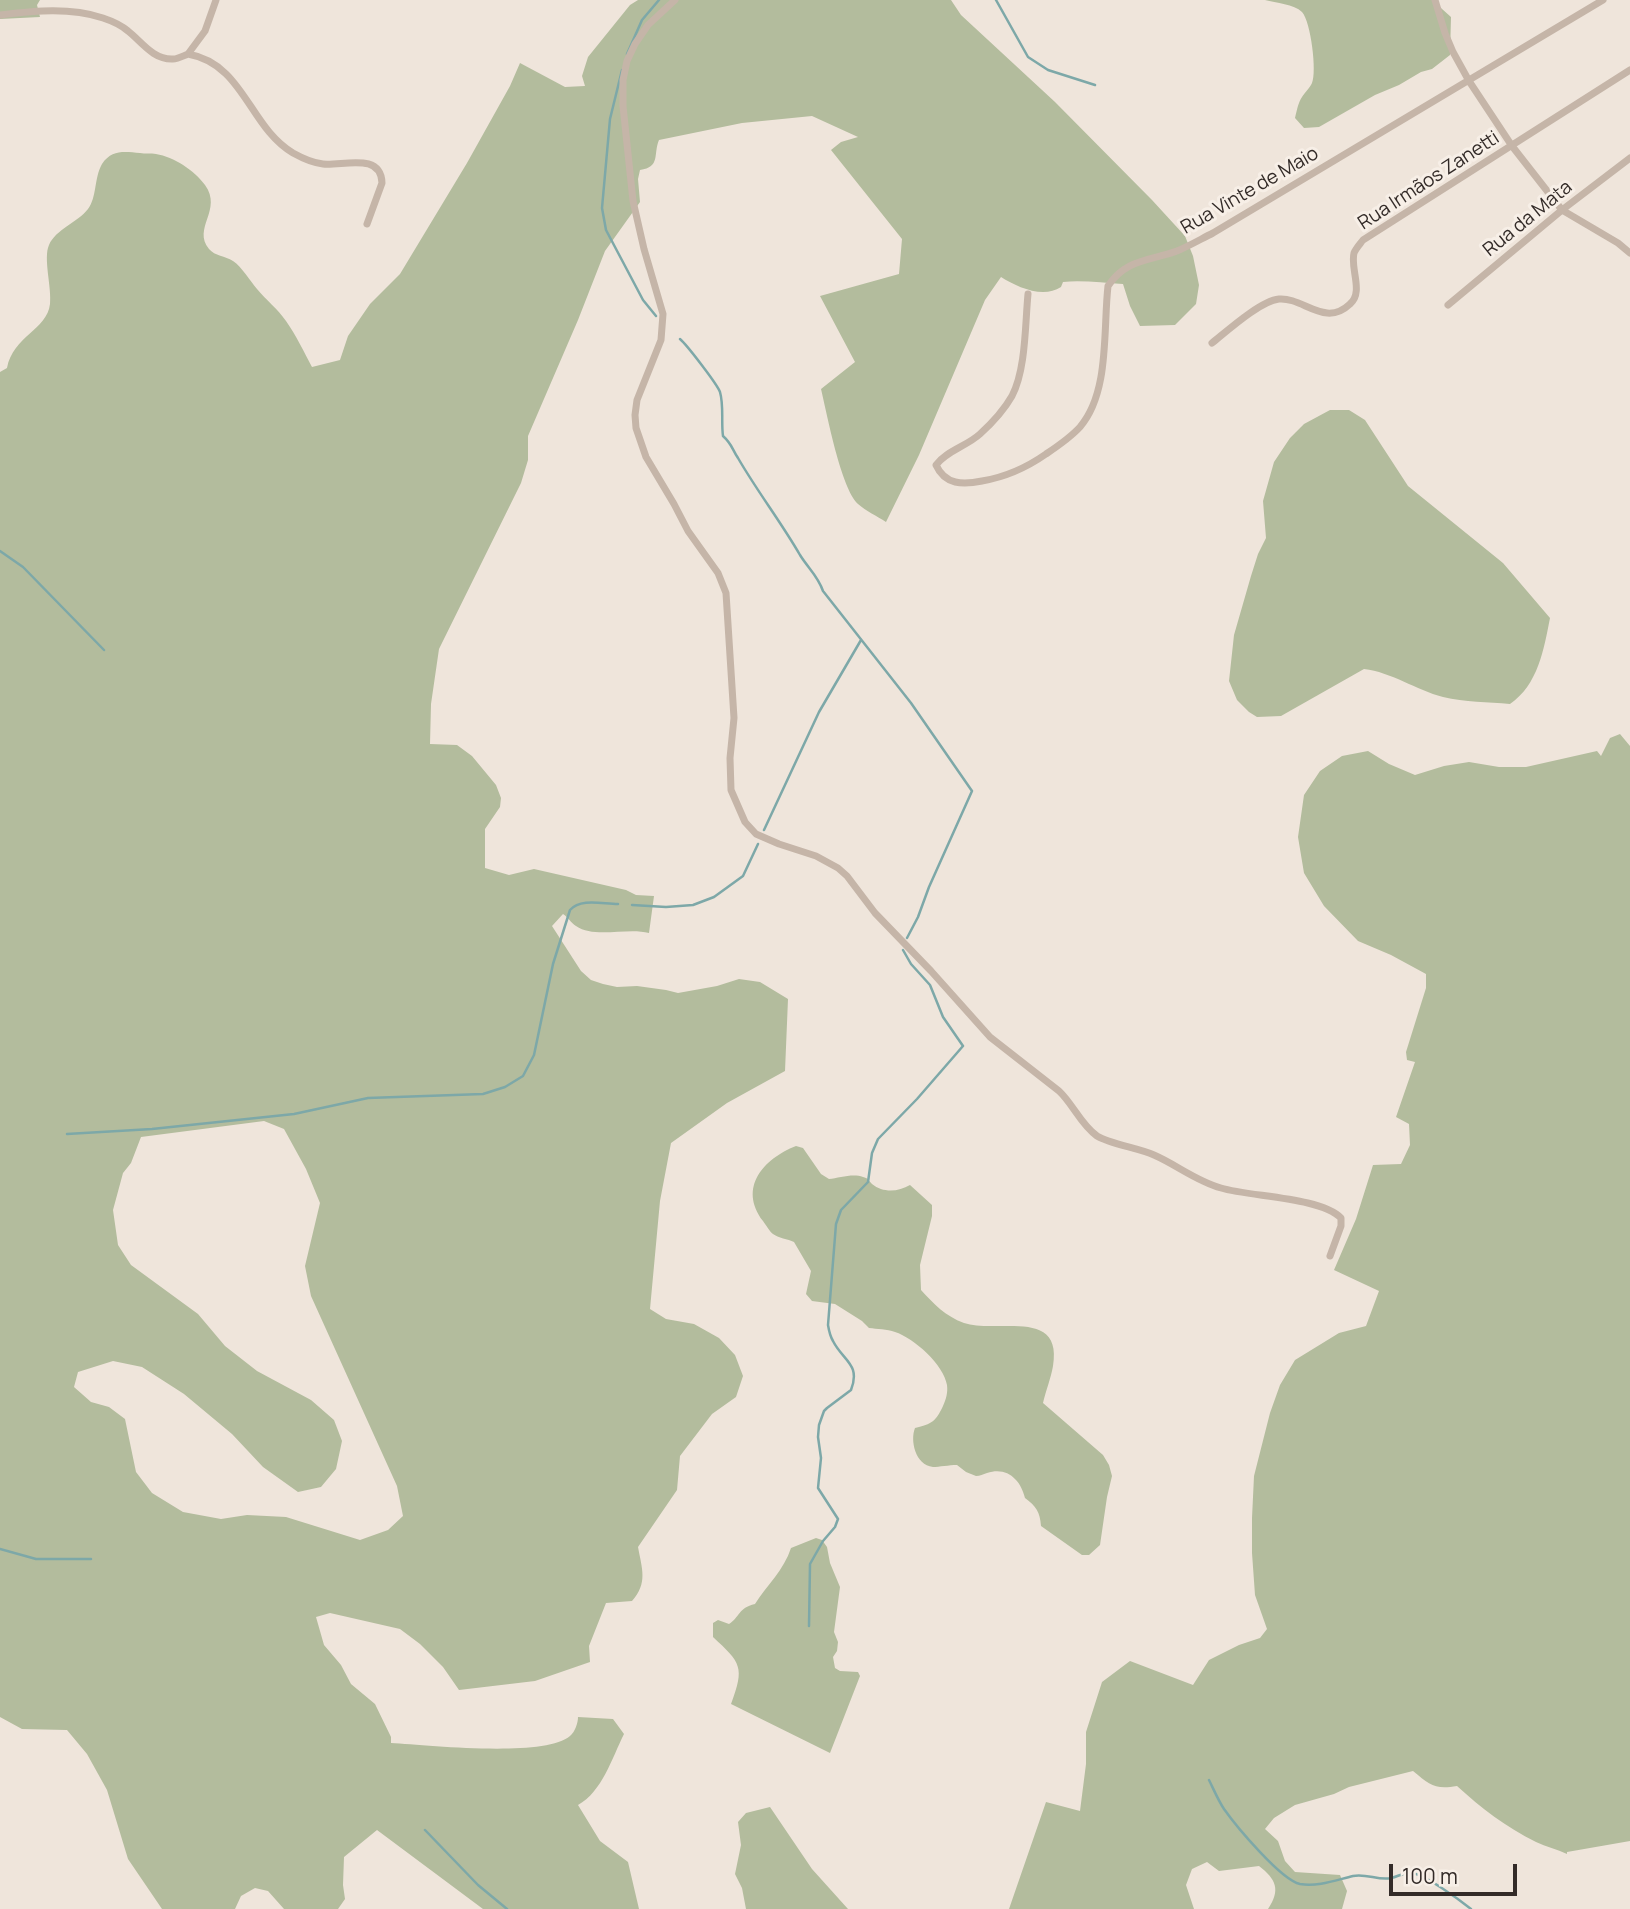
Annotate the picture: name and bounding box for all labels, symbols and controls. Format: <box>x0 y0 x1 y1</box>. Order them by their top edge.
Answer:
street label: Rua Irmãos Zanetti <box>1354 127 1504 235</box>
street label: Rua Vinte de Maio <box>1177 142 1323 240</box>
street label: Rua da Mata <box>1479 176 1577 262</box>
scale bar <box>1392 1850 1520 1894</box>
text: 100 m <box>1402 1862 1458 1890</box>

